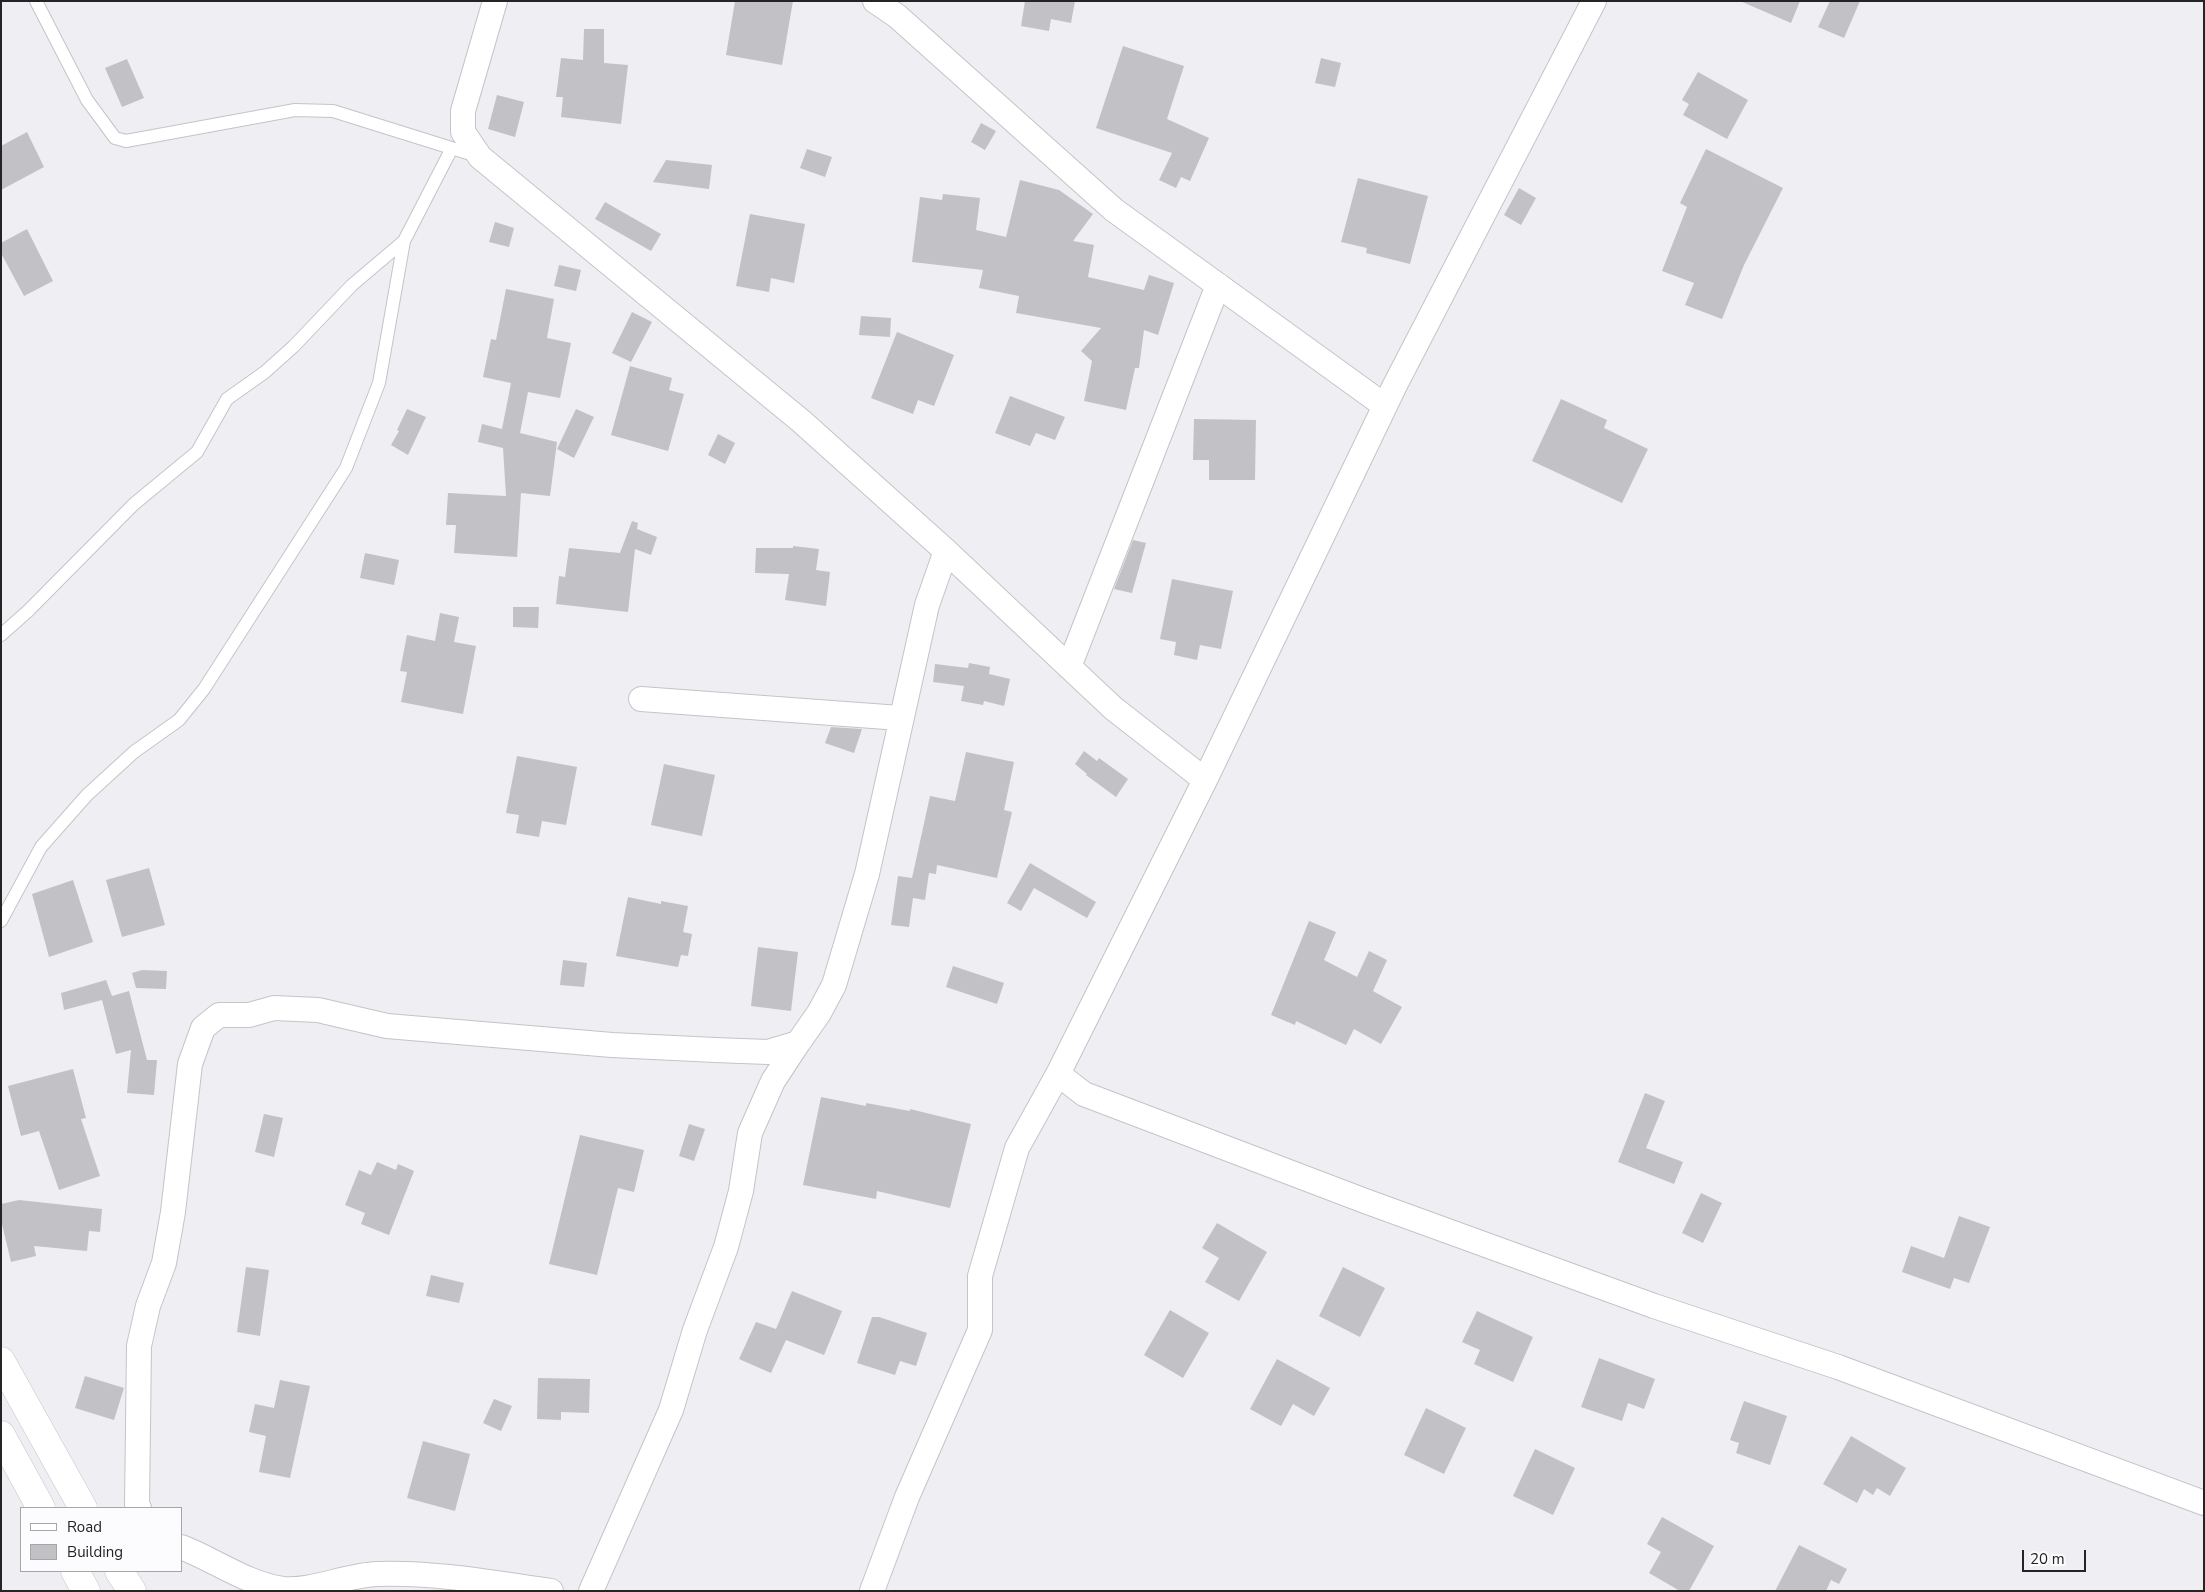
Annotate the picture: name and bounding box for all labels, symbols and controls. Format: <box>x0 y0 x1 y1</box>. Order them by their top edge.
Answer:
legend <box>20 1507 182 1572</box>
text: Road <box>67 1517 102 1537</box>
scale bar <box>2025 1540 2089 1572</box>
text: Building <box>67 1542 123 1562</box>
text: 20 m <box>2030 1549 2065 1569</box>

